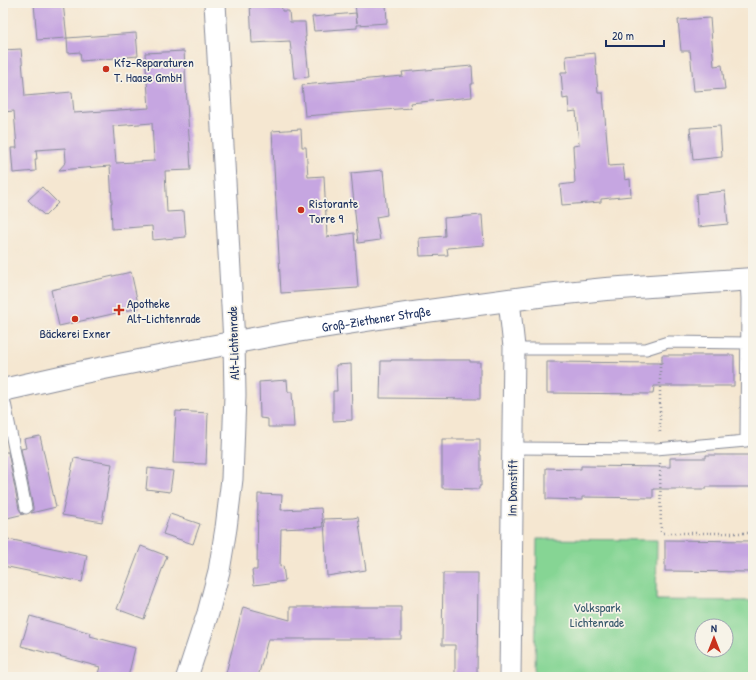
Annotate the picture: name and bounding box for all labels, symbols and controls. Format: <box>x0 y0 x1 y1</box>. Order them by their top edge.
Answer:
scale bar <box>606 22 664 48</box>
text: 20 m <box>612 27 634 44</box>
place label: Kfz-Reparaturen T. Haase GmbH <box>114 53 194 86</box>
marker: Kfz-Reparaturen T. Haase GmbH <box>101 64 111 74</box>
place label: Ristorante Torre 9 <box>309 194 358 227</box>
marker: Ristorante Torre 9 <box>296 205 306 215</box>
place label: Apotheke Alt-Lichtenrade <box>127 294 201 327</box>
street label: Groß-Ziethener Straße <box>320 302 432 336</box>
marker: Apotheke Alt-Lichtenrade <box>114 305 124 315</box>
street label: Alt-Lichtenrade <box>223 306 243 380</box>
marker: Bäckerei Exner <box>70 314 80 324</box>
place label: Bäckerei Exner <box>39 324 111 342</box>
street label: Im Domstift <box>503 459 522 516</box>
park label: Volkspark Lichtenrade <box>570 598 624 631</box>
north arrow <box>694 618 734 658</box>
text: N <box>711 621 717 635</box>

